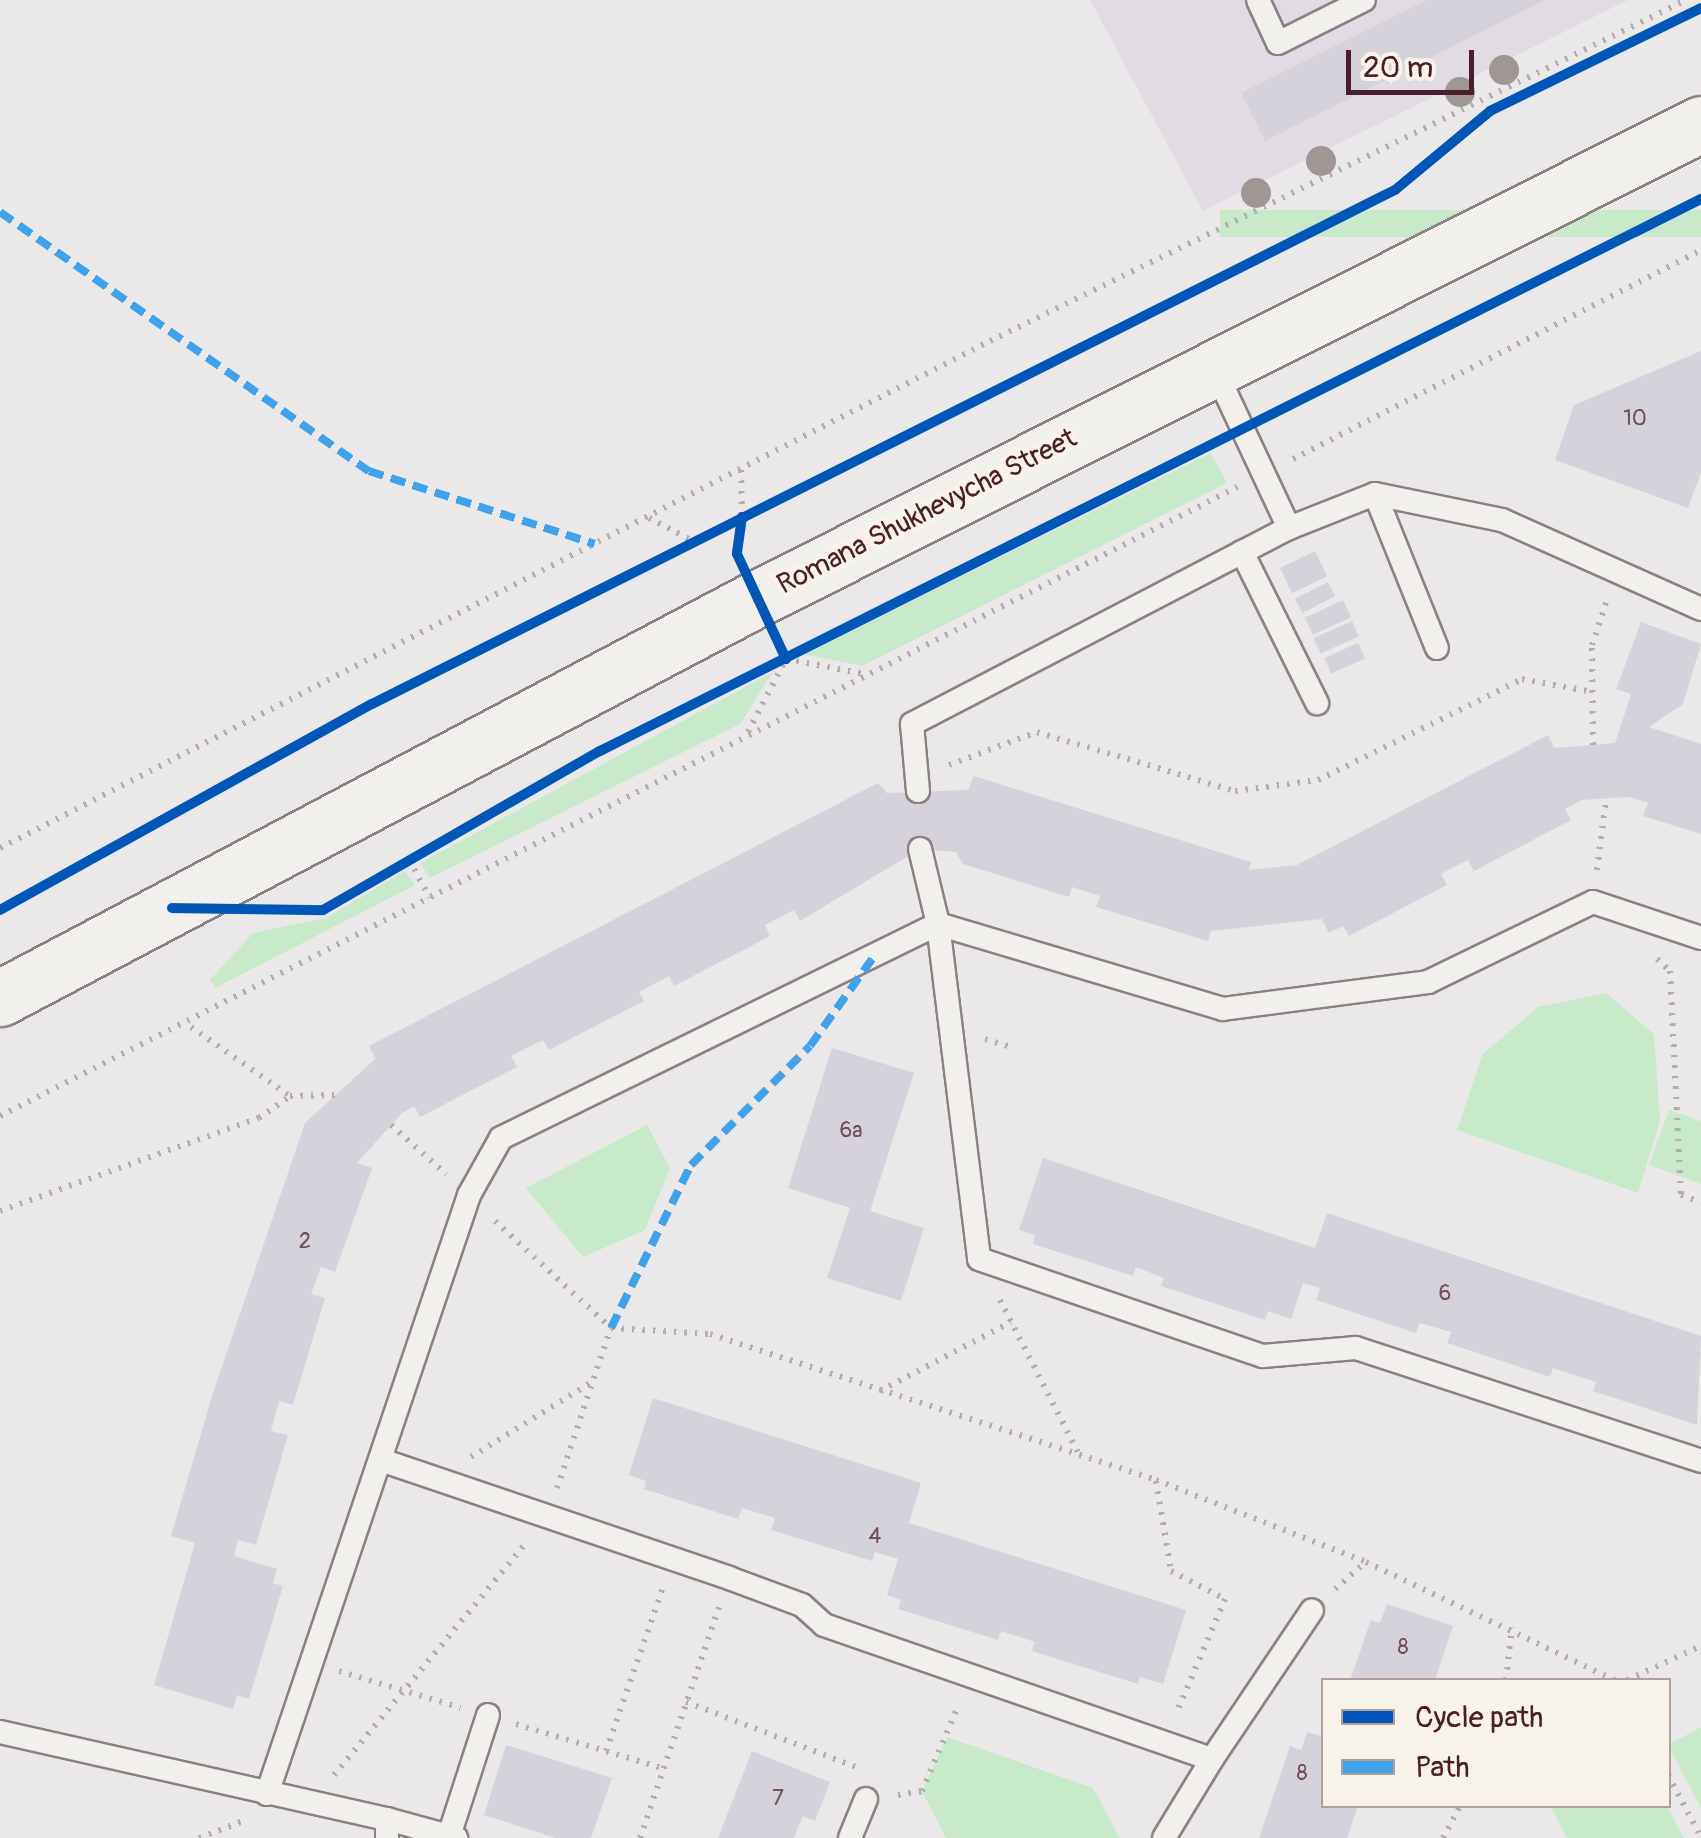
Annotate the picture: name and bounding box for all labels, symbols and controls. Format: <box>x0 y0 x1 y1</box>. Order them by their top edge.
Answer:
scale bar <box>1351 30 1478 92</box>
text: 20 m <box>1363 49 1433 86</box>
house number: 10 <box>1623 406 1647 432</box>
street label: Romana Shukhevycha Street <box>772 422 1082 602</box>
house number: 6а <box>839 1118 863 1144</box>
house number: 2 <box>299 1229 311 1255</box>
house number: 6 <box>1439 1281 1451 1307</box>
house number: 4 <box>869 1524 881 1550</box>
house number: 8 <box>1397 1635 1409 1661</box>
legend <box>1321 1678 1671 1808</box>
text: Cycle path <box>1415 1699 1543 1736</box>
text: Path <box>1415 1749 1470 1786</box>
house number: 8 <box>1296 1761 1308 1787</box>
house number: 7 <box>772 1786 784 1812</box>

